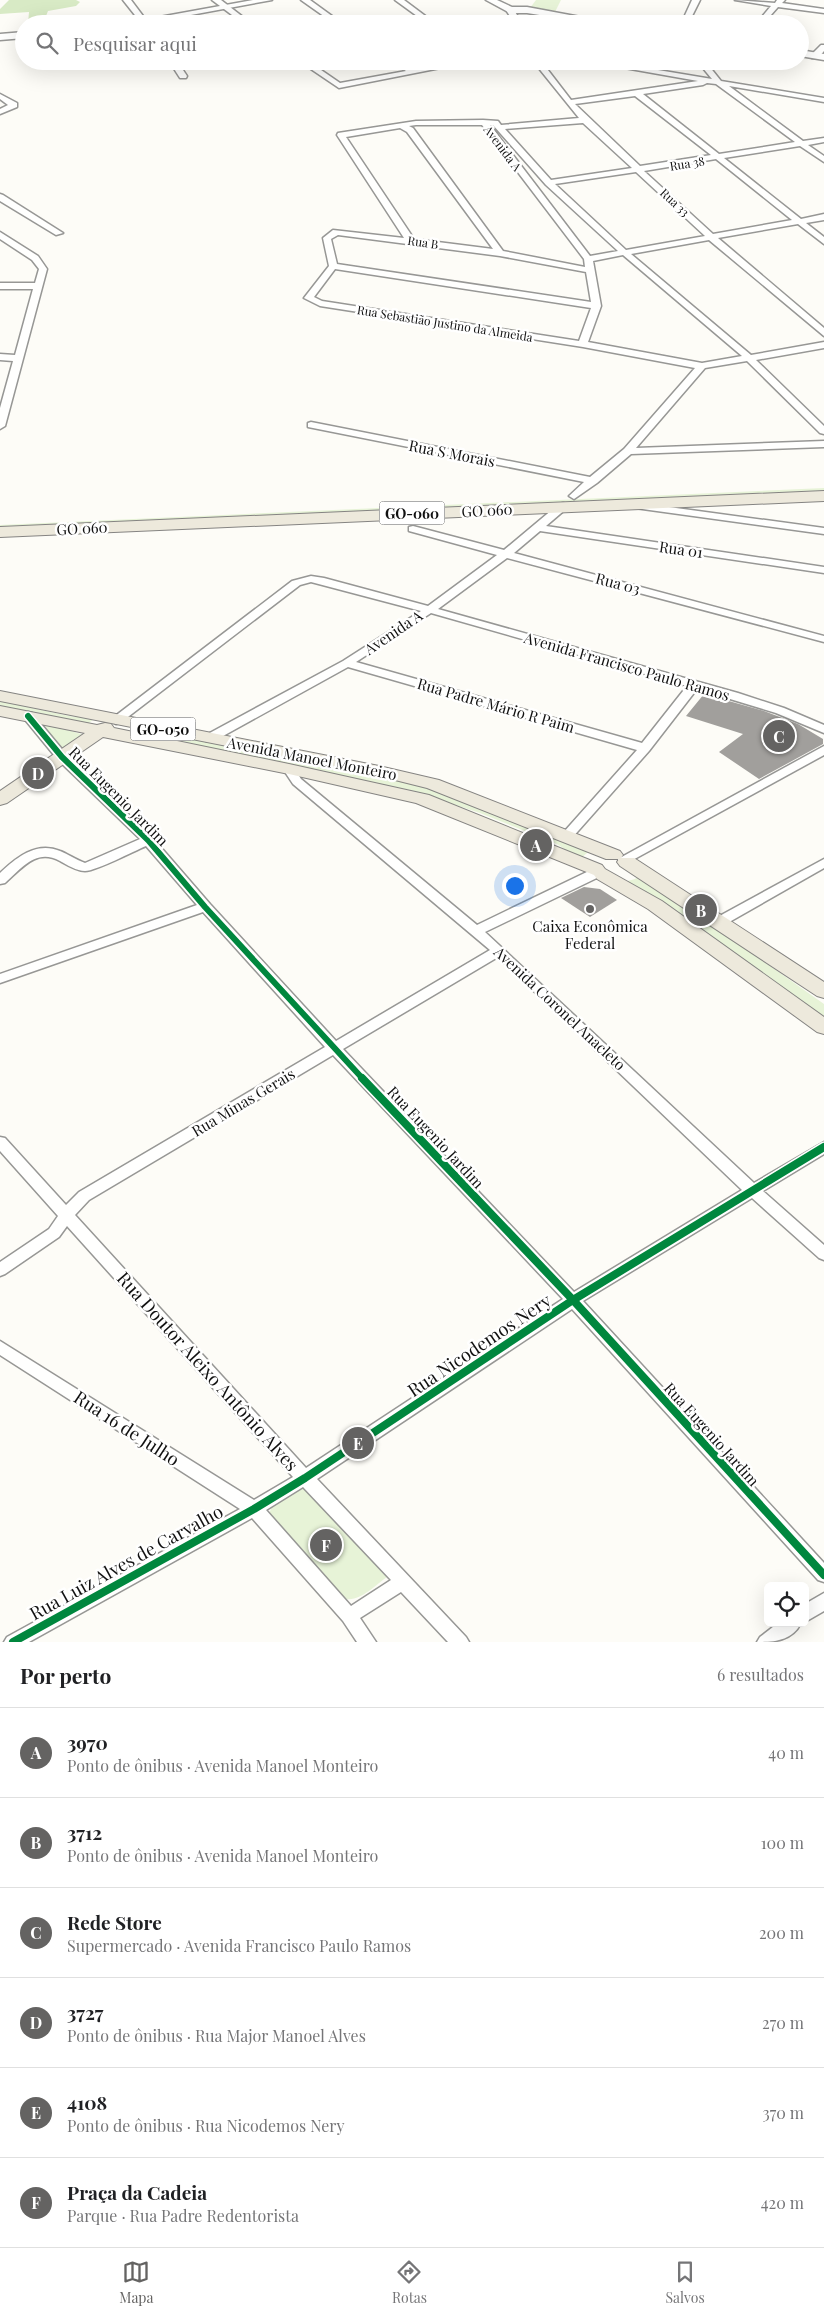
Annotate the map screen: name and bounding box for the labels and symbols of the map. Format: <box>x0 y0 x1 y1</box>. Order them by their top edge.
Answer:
street label: Avenida A <box>480 121 526 174</box>
street label: Rua 38 <box>668 152 706 174</box>
street label: Rua 33 <box>657 184 693 220</box>
street label: Rua B <box>407 232 439 252</box>
street label: Rua Sebastião Justino da Almeida <box>356 301 534 345</box>
street label: Rua S Morais <box>407 435 497 471</box>
street label: GO 060 <box>461 499 513 521</box>
road number: GO-060 <box>380 502 444 524</box>
street label: GO 060 <box>56 517 108 539</box>
street label: Rua 01 <box>658 536 705 562</box>
street label: Rua 03 <box>594 567 643 599</box>
street label: Avenida A <box>359 605 427 659</box>
street label: Avenida Francisco Paulo Ramos <box>521 627 732 705</box>
street label: Rua Padre Mário R Paim <box>415 673 578 737</box>
pin: C <box>763 717 795 755</box>
road number: GO-050 <box>130 718 196 741</box>
street label: Avenida Manoel Monteiro <box>224 732 399 784</box>
street label: Rua Eugenio Jardim <box>65 742 174 851</box>
pin: D <box>22 754 54 792</box>
pin: A <box>520 826 552 864</box>
your location <box>502 873 528 899</box>
pin: B <box>685 891 717 929</box>
marker: Caixa Econômica Federal <box>584 903 596 915</box>
place label: Caixa Econômica Federal <box>532 916 648 953</box>
street label: Avenida Coronel Anacleto <box>489 941 630 1074</box>
street label: Rua Minas Gerais <box>188 1063 298 1141</box>
street label: Rua Eugenio Jardim <box>383 1082 489 1193</box>
street label: Rua Doutor Aleixo Antônio Alves <box>112 1266 304 1476</box>
street label: Rua Nicodemos Nery <box>403 1288 555 1402</box>
street label: Rua Eugenio Jardim <box>660 1378 764 1491</box>
street label: Rua 16 de Julho <box>70 1385 185 1471</box>
pin: E <box>342 1424 374 1462</box>
street label: Rua Luiz Alves de Carvalho <box>25 1499 227 1625</box>
pin: F <box>310 1526 342 1564</box>

